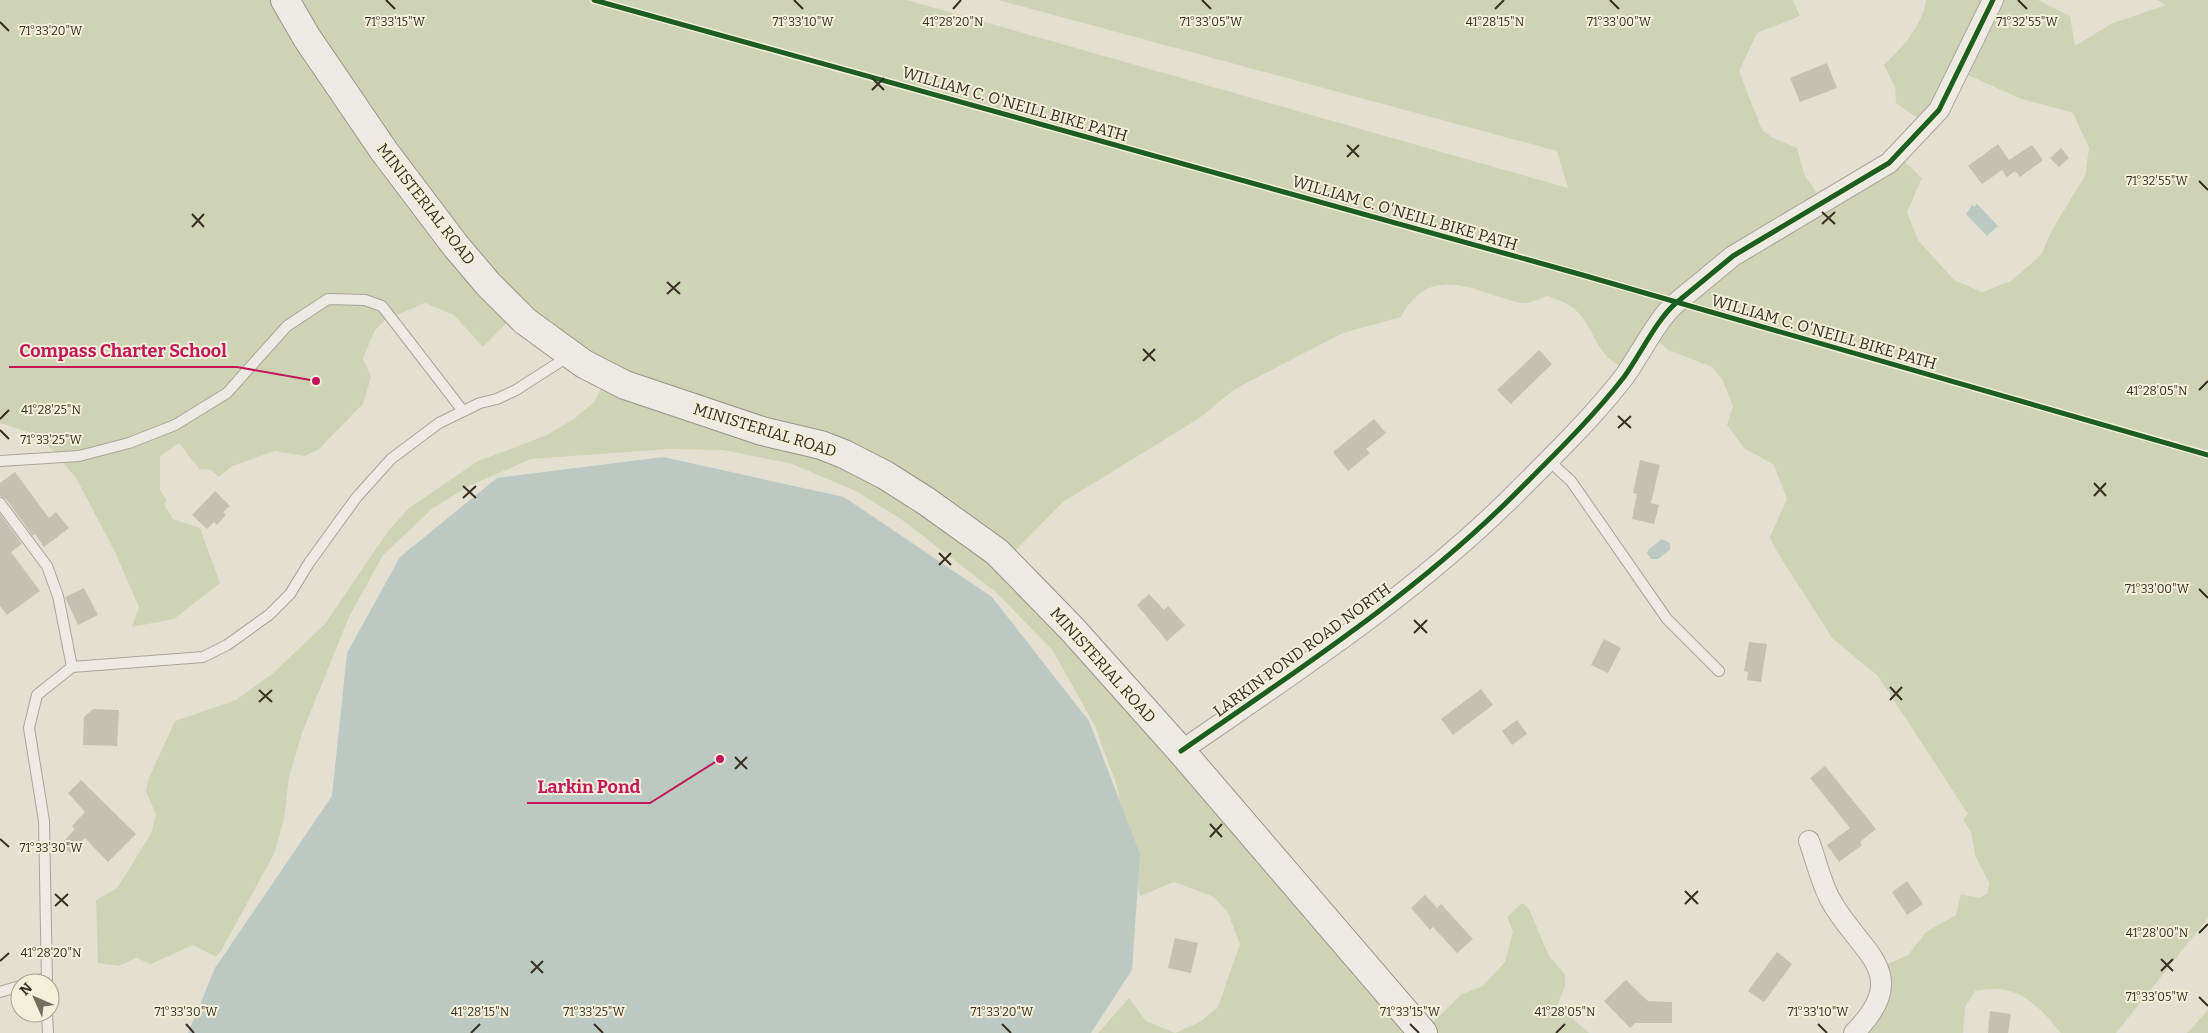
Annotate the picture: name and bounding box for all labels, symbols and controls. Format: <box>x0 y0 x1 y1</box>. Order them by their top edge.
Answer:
text: 71°33'15"W <box>365 15 426 29</box>
text: 71°33'10"W <box>772 15 834 29</box>
text: 41°28'20"N <box>922 15 984 29</box>
text: 71°33'05"W <box>1180 15 1243 29</box>
text: 41°28'15"N <box>1466 15 1525 29</box>
text: 71°33'00"W <box>1587 15 1652 29</box>
text: 71°32'55"W <box>1996 15 2059 29</box>
text: 71°33'20"W <box>20 24 83 38</box>
street label: WILLIAM C. O'NEILL BIKE PATH <box>900 63 1130 145</box>
street label: MINISTERIAL ROAD <box>373 140 479 268</box>
street label: WILLIAM C. O'NEILL BIKE PATH <box>1290 172 1520 254</box>
text: 71°32'55"W <box>2126 174 2189 188</box>
street label: WILLIAM C. O'NEILL BIKE PATH <box>1709 291 1939 373</box>
callout: Compass Charter School <box>9 334 237 367</box>
text: Compass Charter School <box>19 340 227 362</box>
text: 41°28'05"N <box>2126 384 2188 398</box>
street label: MINISTERIAL ROAD <box>691 399 839 461</box>
text: 41°28'25"N <box>21 403 81 417</box>
text: 71°33'25"W <box>20 433 82 447</box>
street label: LARKIN POND ROAD NORTH <box>1210 579 1394 721</box>
text: 71°33'00"W <box>2125 582 2190 596</box>
street label: MINISTERIAL ROAD <box>1046 603 1160 727</box>
callout: Larkin Pond <box>527 770 650 803</box>
text: Larkin Pond <box>538 776 641 798</box>
text: 71°33'30"W <box>19 841 83 855</box>
text: 41°28'00"N <box>2126 926 2189 940</box>
text: 41°28'20"N <box>20 946 82 960</box>
north arrow <box>10 973 60 1023</box>
text: N <box>16 979 36 999</box>
text: 71°33'05"W <box>2126 990 2189 1004</box>
text: 71°33'30"W <box>154 1005 218 1019</box>
text: 41°28'15"N <box>451 1005 510 1019</box>
text: 71°33'25"W <box>563 1005 625 1019</box>
text: 71°33'20"W <box>971 1005 1034 1019</box>
text: 71°33'15"W <box>1380 1005 1441 1019</box>
text: 41°28'05"N <box>1534 1005 1596 1019</box>
text: 71°33'10"W <box>1787 1005 1849 1019</box>

